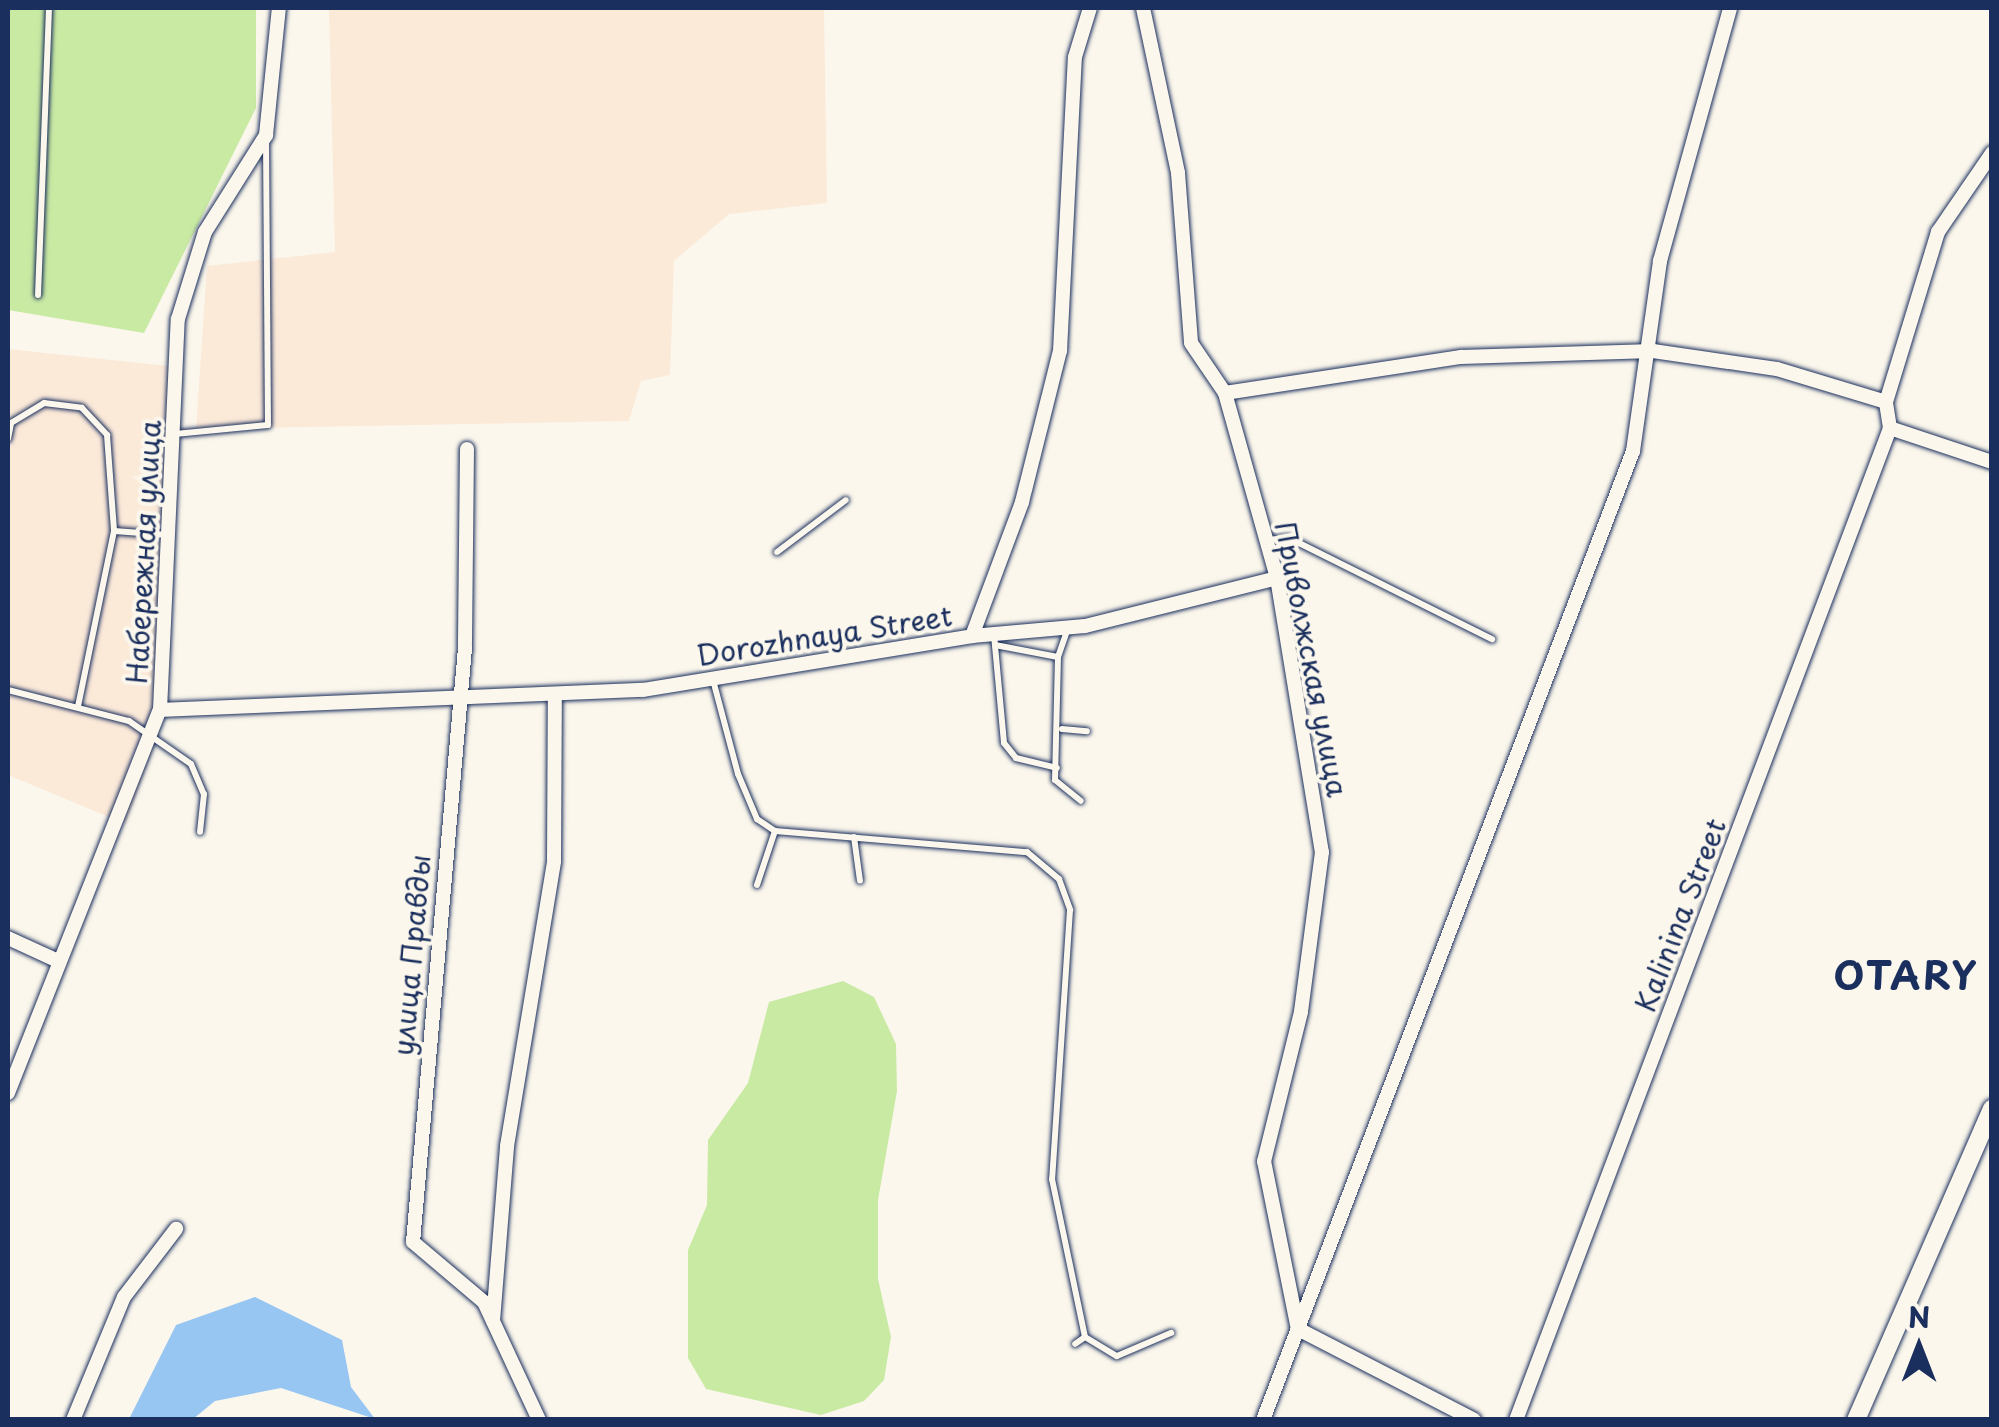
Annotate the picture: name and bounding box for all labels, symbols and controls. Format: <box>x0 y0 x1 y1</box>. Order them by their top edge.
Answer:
street label: Набережная улица <box>119 418 167 686</box>
street label: Приволжская улица <box>1269 518 1355 800</box>
street label: Dorozhnaya Street <box>693 598 955 672</box>
street label: Kalinina Street <box>1628 814 1732 1016</box>
street label: улица Правды <box>385 852 437 1058</box>
district label: OTARY <box>1834 952 1978 998</box>
text: N <box>1908 1295 1930 1338</box>
north arrow <box>1869 1297 1969 1397</box>

